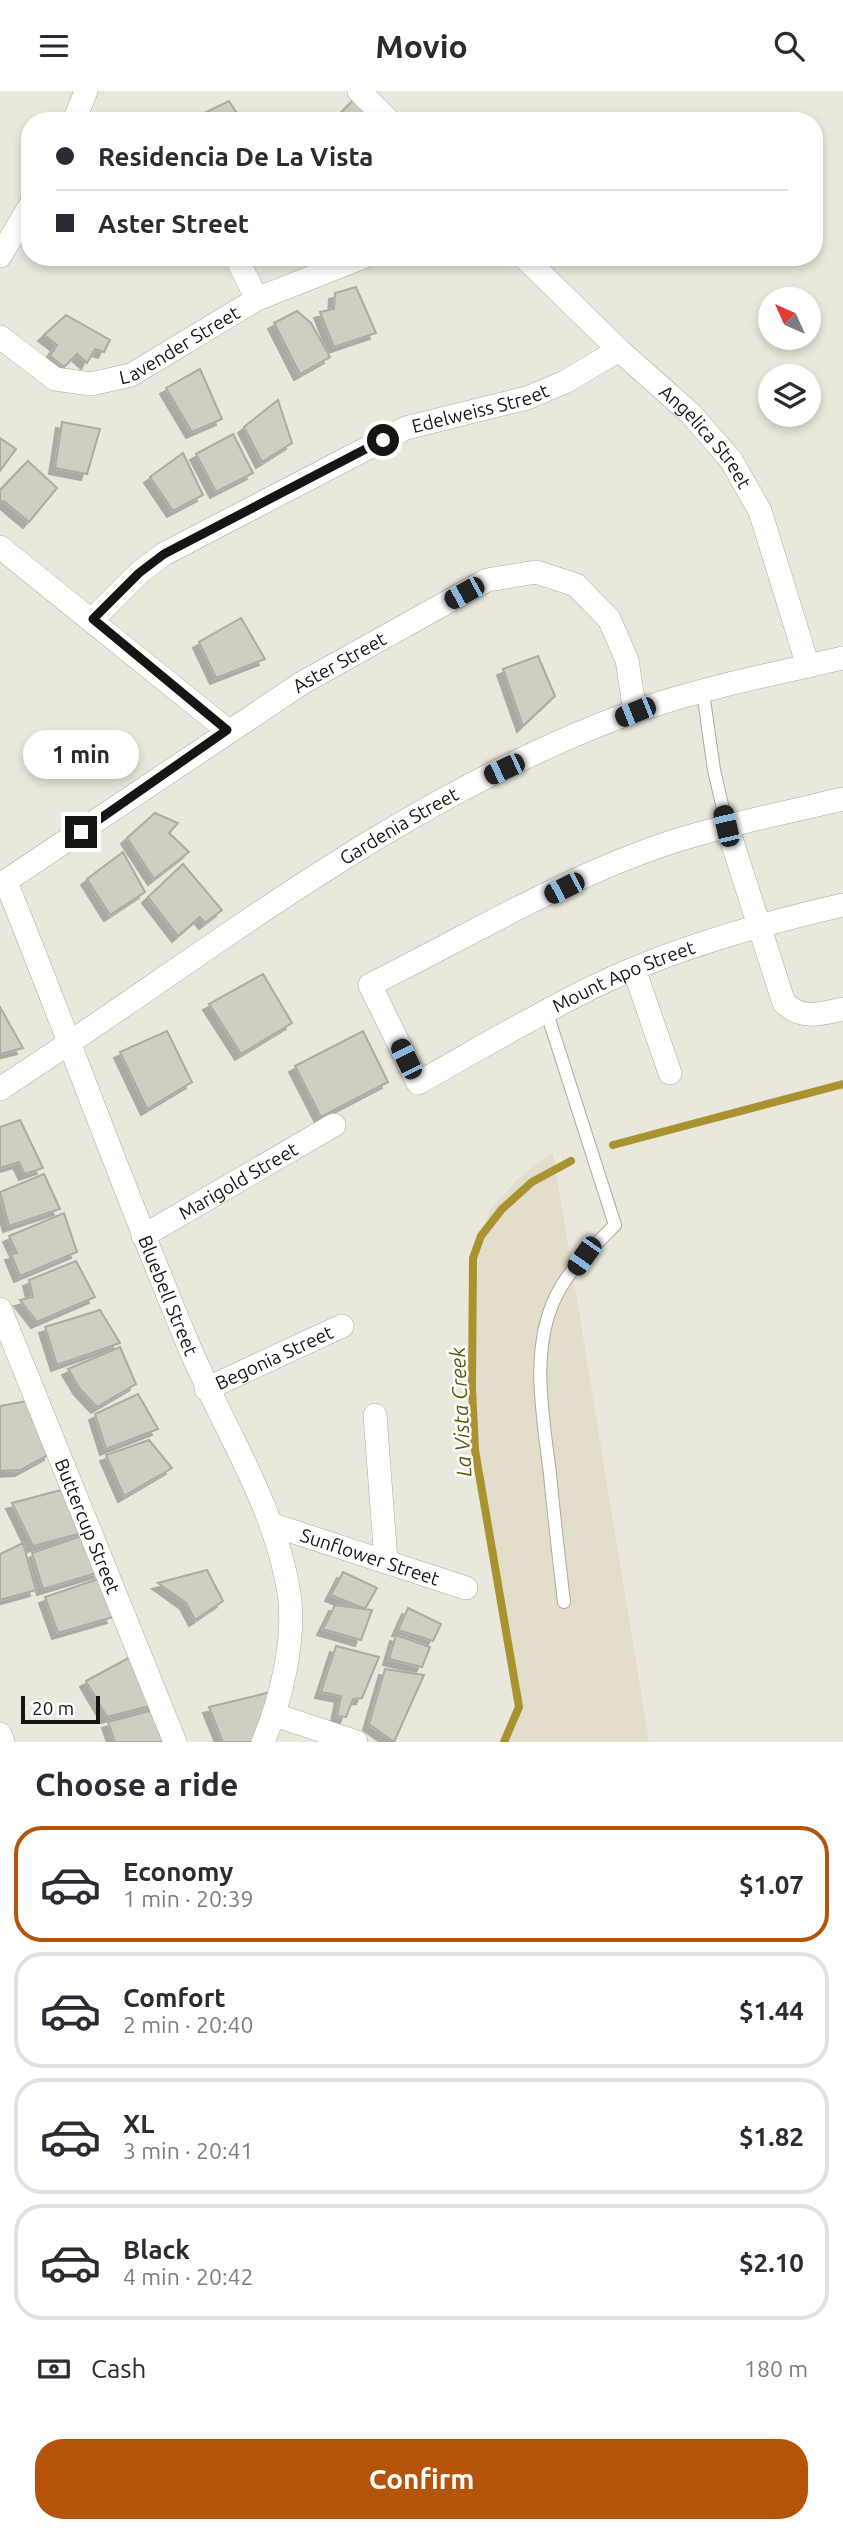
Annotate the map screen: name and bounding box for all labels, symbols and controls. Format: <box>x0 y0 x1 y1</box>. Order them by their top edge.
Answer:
icon: menu <box>35 27 73 65</box>
icon: search <box>770 27 808 65</box>
text: Movio <box>375 28 468 64</box>
text: Residencia De La Vista <box>98 142 373 171</box>
text: Aster Street <box>98 209 249 238</box>
north arrow <box>758 287 821 350</box>
map controls <box>758 287 821 427</box>
street label: Lavender Street <box>117 301 244 388</box>
button: layers <box>758 364 821 427</box>
street label: Edelweiss Street <box>409 379 552 437</box>
street label: Angelica Street <box>655 380 756 493</box>
route start <box>367 424 399 456</box>
car <box>441 574 488 612</box>
street label: Aster Street <box>288 627 390 697</box>
car <box>612 694 659 730</box>
callout: 1 min <box>23 731 139 779</box>
text: 1 min <box>52 742 110 767</box>
car <box>481 751 528 787</box>
street label: Gardenia Street <box>335 782 462 869</box>
car <box>712 803 741 849</box>
route end <box>65 816 97 848</box>
car <box>541 869 588 907</box>
street label: Mount Apo Street <box>548 936 698 1017</box>
car <box>388 1036 425 1082</box>
street label: Marigold Street <box>175 1137 302 1224</box>
street label: Bluebell Street <box>134 1232 203 1359</box>
car <box>564 1233 605 1279</box>
street label: Begonia Street <box>212 1321 337 1394</box>
water label: La Vista Creek <box>445 1346 475 1478</box>
street label: Buttercup Street <box>51 1455 125 1597</box>
street label: Sunflower Street <box>298 1524 443 1590</box>
scale bar <box>21 1693 100 1725</box>
text: 20 m <box>32 1697 74 1719</box>
text: Choose a ride <box>35 1766 238 1802</box>
icon: car <box>39 1853 102 1916</box>
text: Economy <box>123 1857 233 1886</box>
text: $1.07 <box>739 1870 804 1899</box>
text: 1 min · 20:39 <box>123 1886 254 1911</box>
icon: car <box>39 1979 102 2042</box>
text: Comfort <box>123 1983 226 2012</box>
text: $1.44 <box>739 1996 804 2025</box>
text: 2 min · 20:40 <box>123 2012 254 2037</box>
icon: car <box>39 2105 102 2168</box>
text: XL <box>123 2109 154 2138</box>
text: $1.82 <box>739 2122 804 2151</box>
text: 3 min · 20:41 <box>123 2138 254 2163</box>
icon: car <box>39 2231 102 2294</box>
text: Black <box>123 2235 190 2264</box>
text: $2.10 <box>739 2248 804 2277</box>
text: 4 min · 20:42 <box>123 2264 254 2289</box>
icon: cash <box>35 2350 73 2388</box>
text: Cash <box>91 2354 146 2383</box>
text: 180 m <box>744 2356 808 2381</box>
button: Confirm <box>35 2439 808 2519</box>

